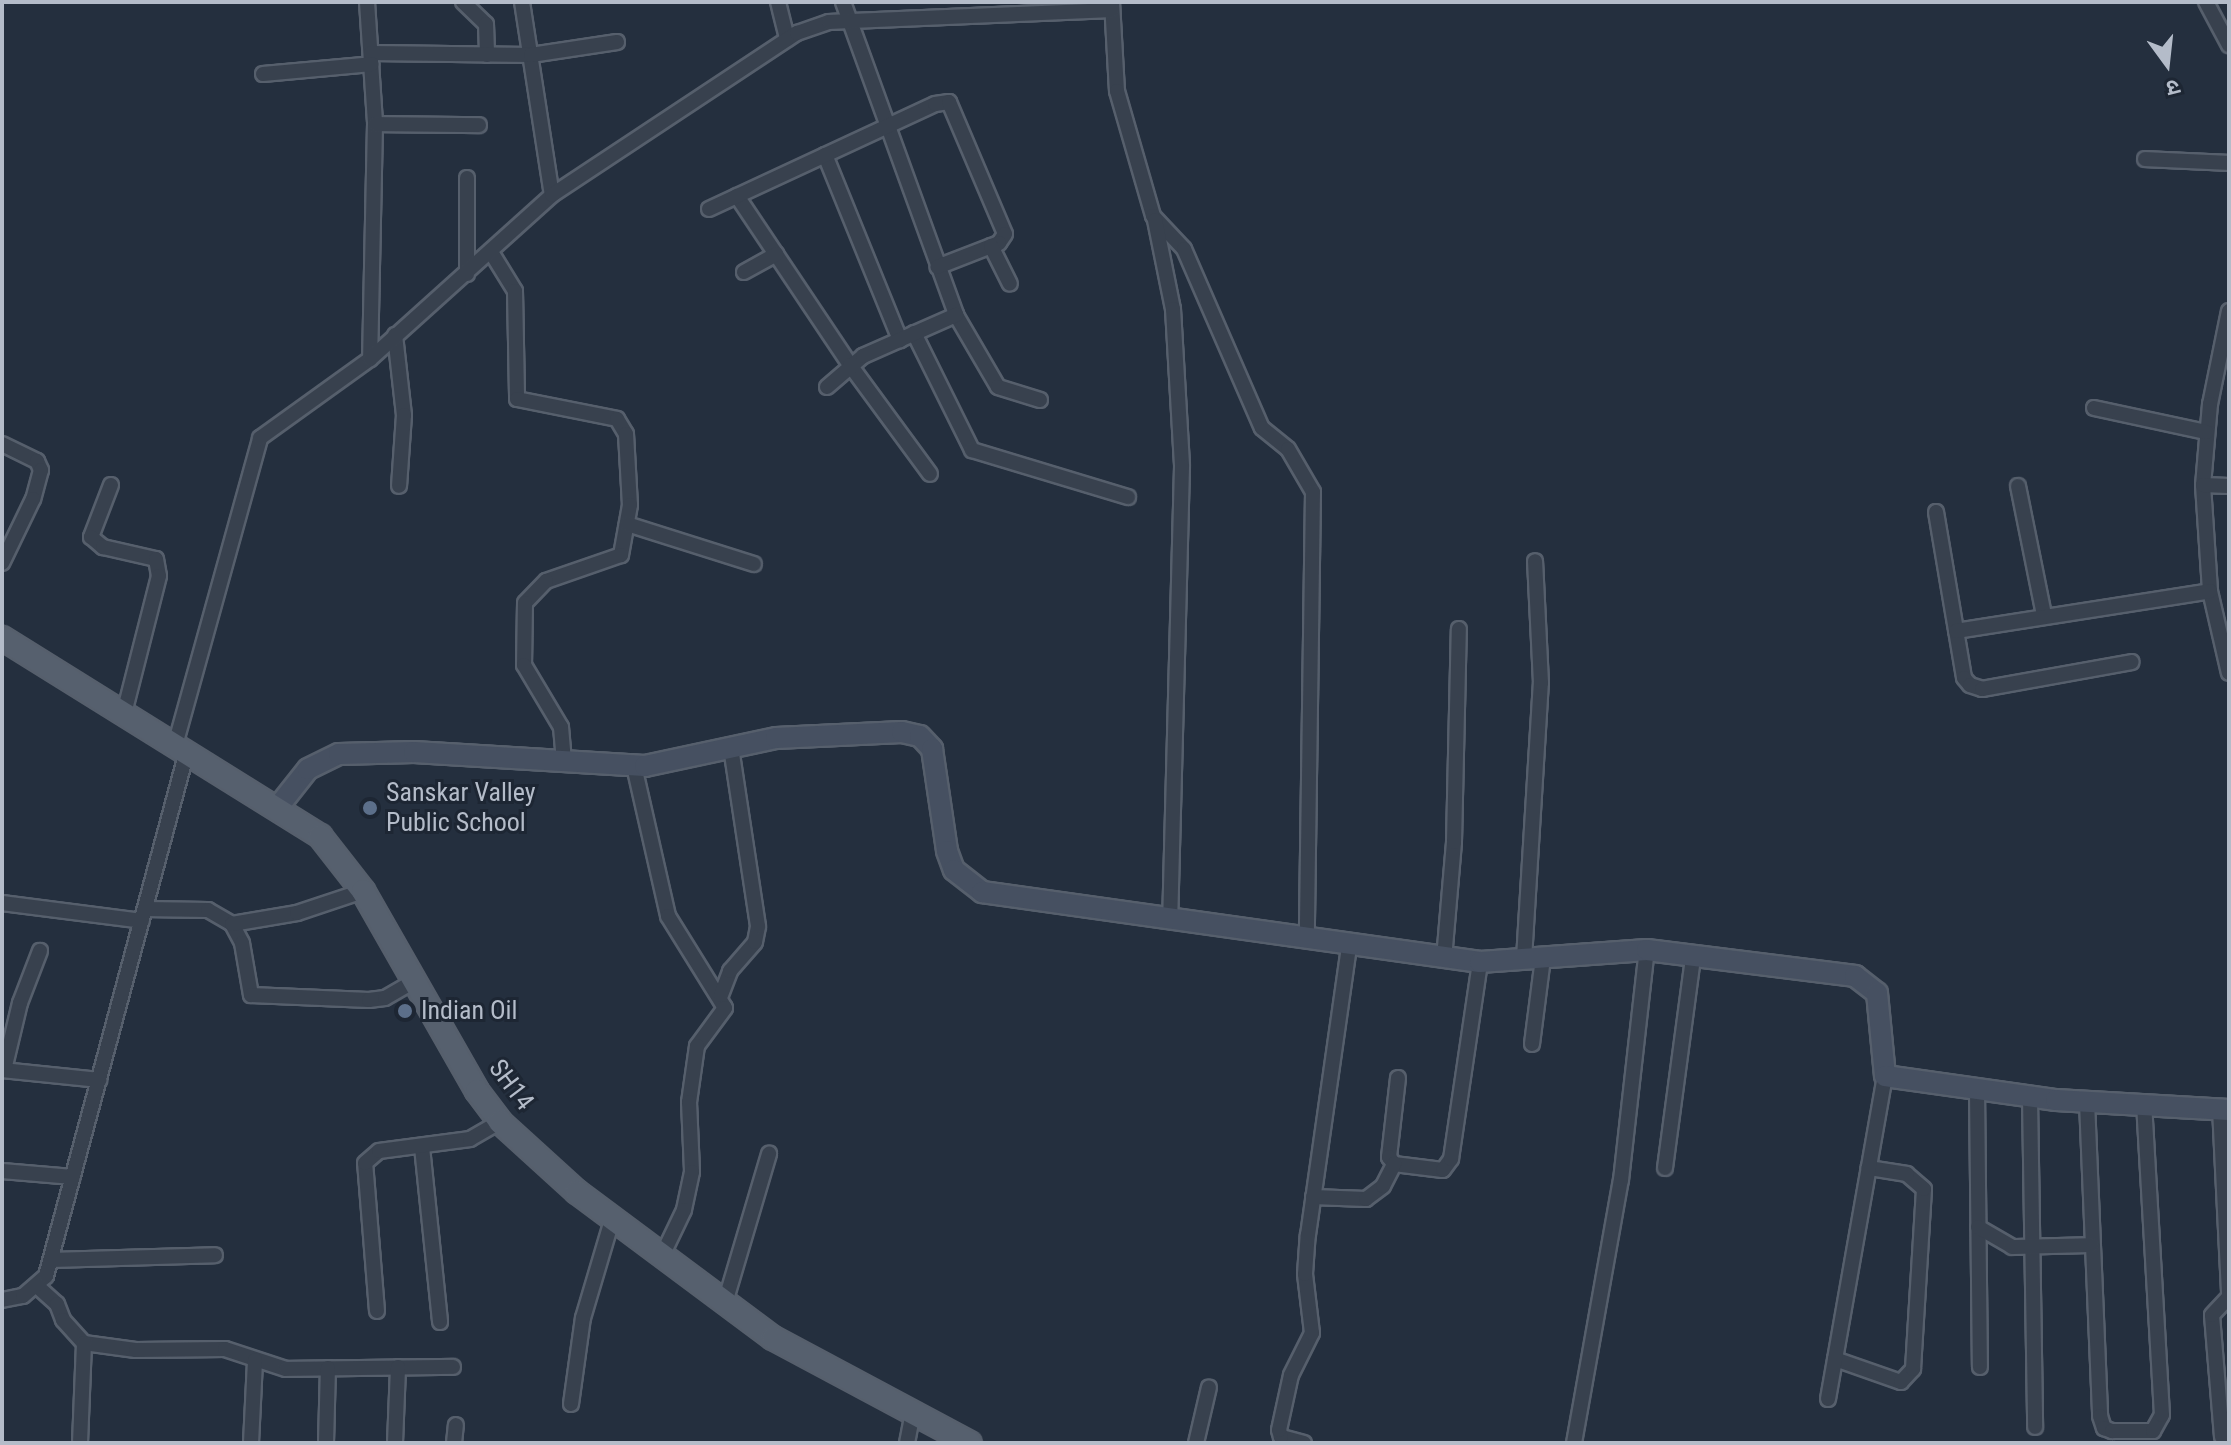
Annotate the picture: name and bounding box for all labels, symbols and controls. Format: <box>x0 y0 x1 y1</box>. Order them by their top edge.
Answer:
north arrow <box>2127 24 2207 104</box>
text: उ <box>2164 74 2183 101</box>
place label: Sanskar Valley Public School <box>386 777 536 838</box>
marker: Sanskar Valley Public School <box>361 799 379 817</box>
place label: Indian Oil <box>421 995 518 1027</box>
marker: Indian Oil <box>396 1002 414 1020</box>
street label: SH14 <box>482 1054 540 1116</box>

